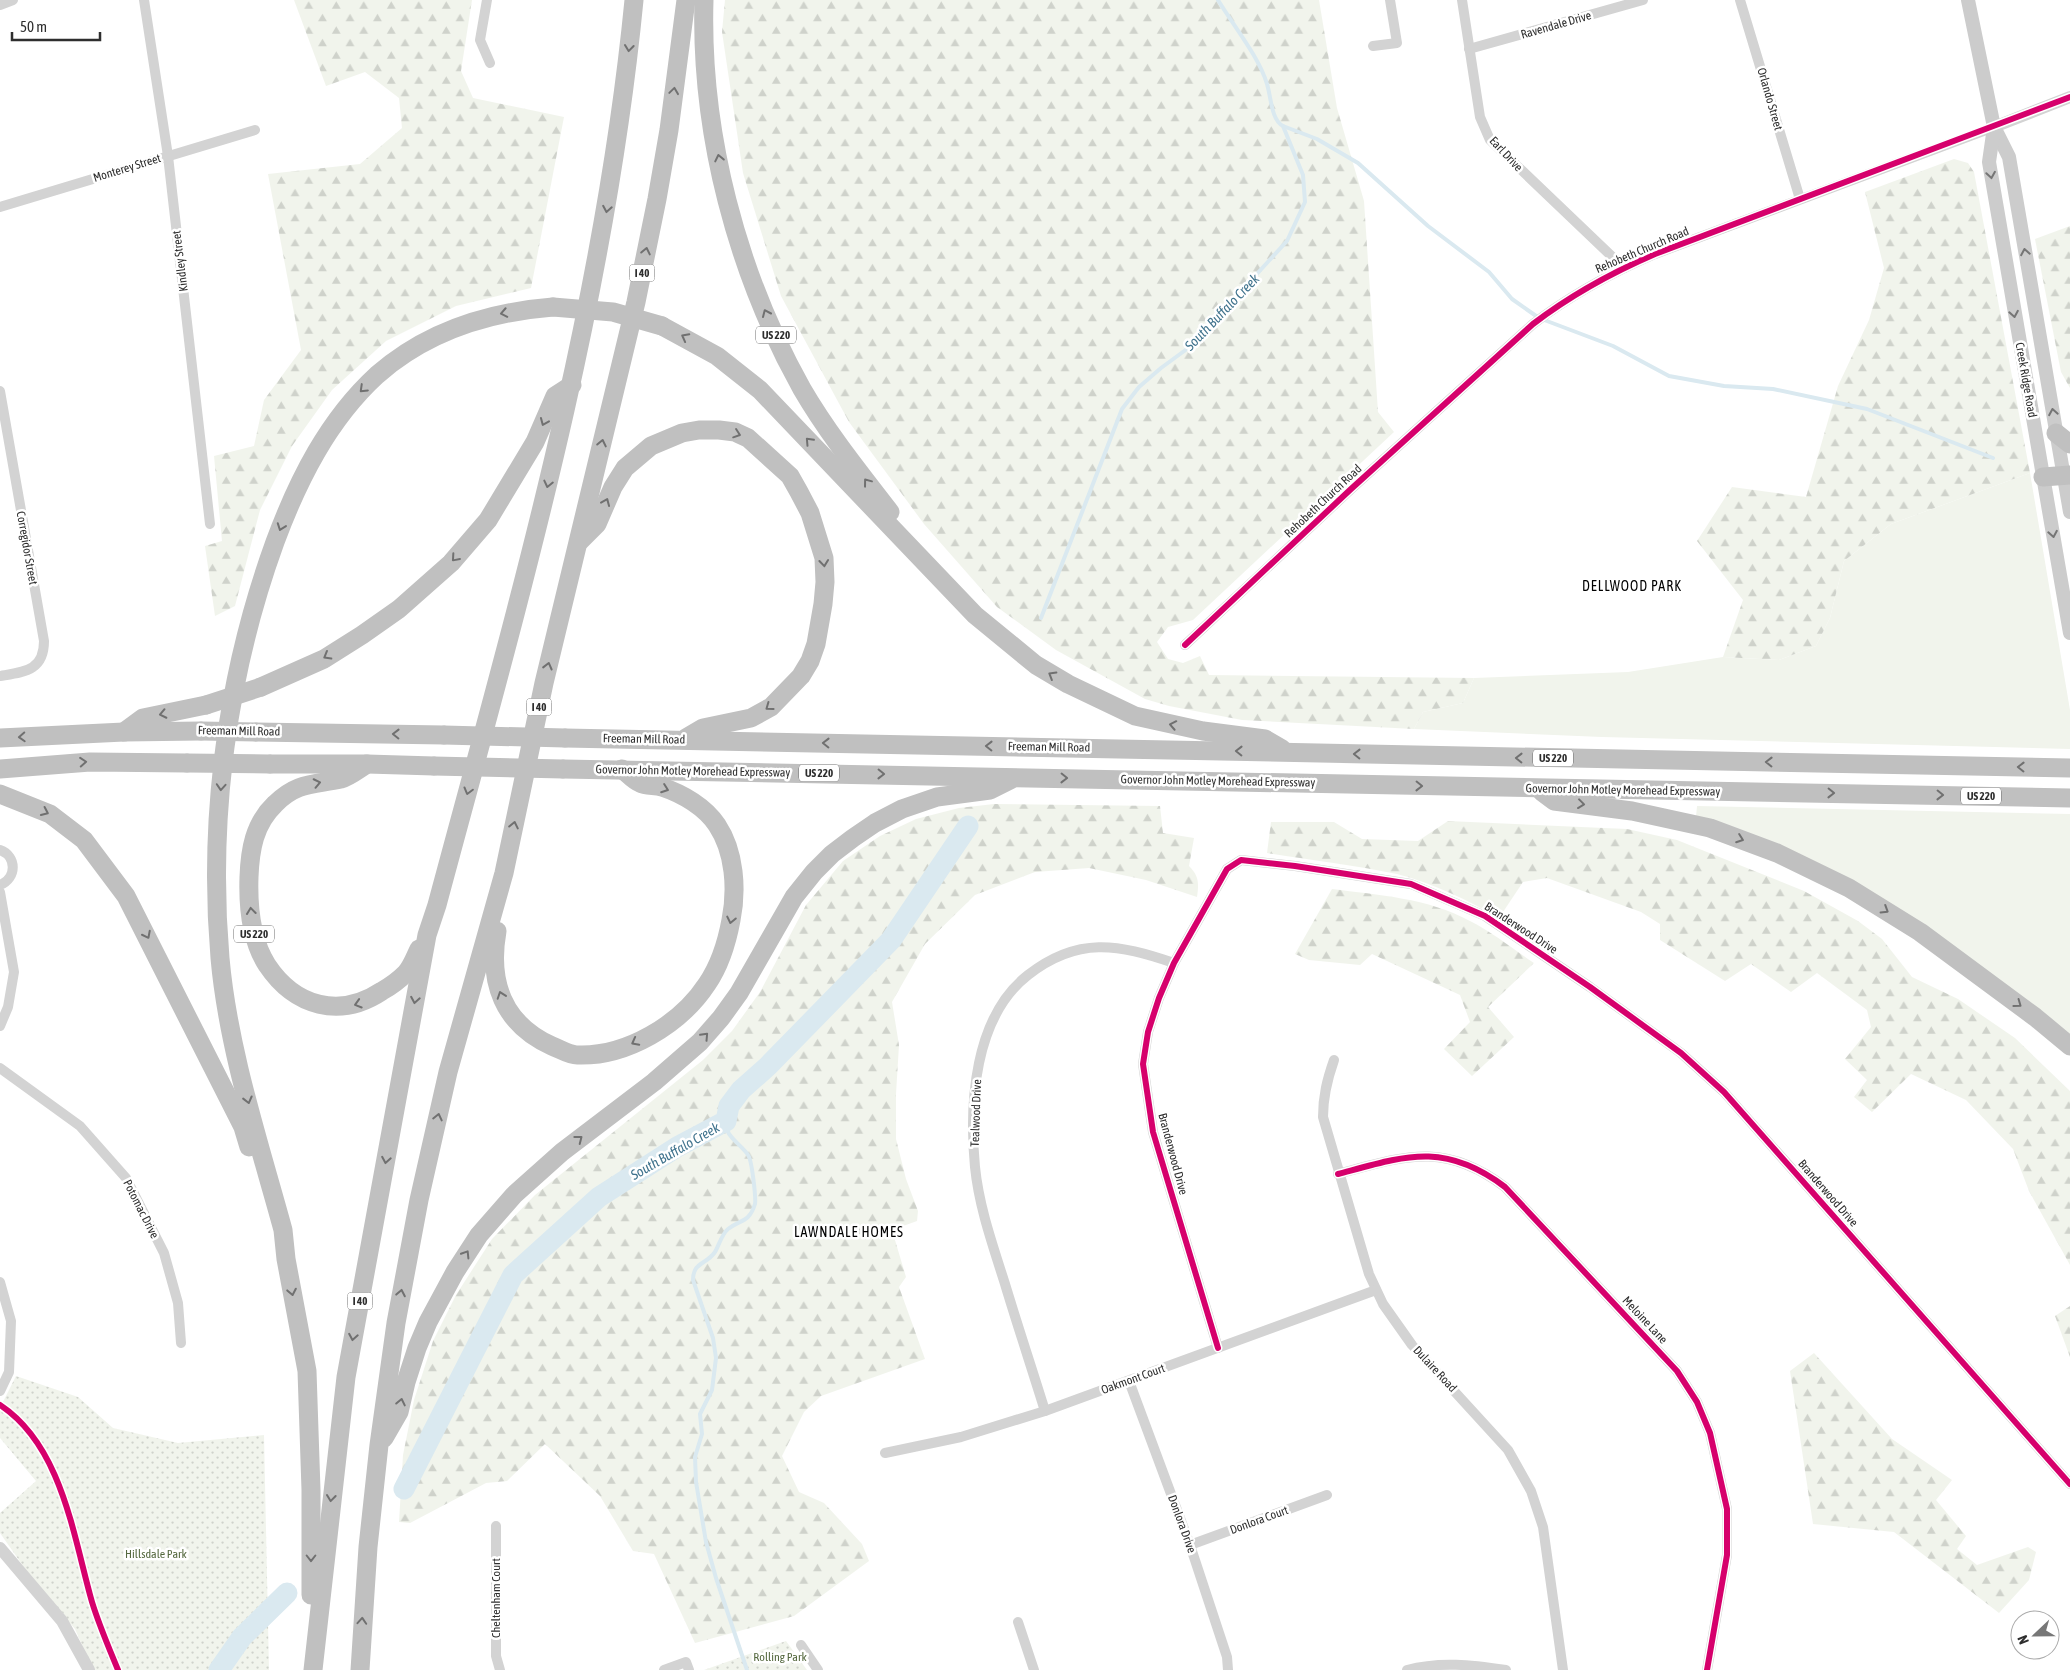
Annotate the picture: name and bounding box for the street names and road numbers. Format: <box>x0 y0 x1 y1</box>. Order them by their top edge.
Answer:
street label: Ravendale Drive <box>1519 8 1593 42</box>
street label: Orlando Street <box>1754 66 1786 132</box>
street label: Earl Drive <box>1486 134 1526 174</box>
street label: Monterey Street <box>91 151 163 185</box>
street label: Rehobeth Church Road <box>1593 224 1691 276</box>
street label: Kindley Street <box>169 229 191 292</box>
road number: I 40 <box>630 264 654 282</box>
road number: US 220 <box>756 326 796 344</box>
street label: Creek Ridge Road <box>2013 341 2039 419</box>
street label: Rehobeth Church Road <box>1282 462 1364 540</box>
street label: Corregidor Street <box>14 510 40 586</box>
road number: I 40 <box>526 699 552 716</box>
street label: Freeman Mill Road <box>198 723 280 739</box>
street label: Freeman Mill Road <box>603 731 685 747</box>
street label: Freeman Mill Road <box>1008 739 1090 755</box>
road number: US 220 <box>1533 750 1573 766</box>
street label: Governor John Motley Morehead Expressway <box>596 762 791 780</box>
road number: US 220 <box>799 764 839 781</box>
street label: Governor John Motley Morehead Expressway <box>1121 772 1316 790</box>
street label: Governor John Motley Morehead Expressway <box>1526 781 1721 799</box>
road number: US 220 <box>1961 788 2001 804</box>
street label: Branderwood Drive <box>1482 899 1560 957</box>
road number: US 220 <box>234 926 274 942</box>
street label: Tealwood Drive <box>968 1079 984 1147</box>
street label: Branderwood Drive <box>1155 1112 1191 1196</box>
street label: Branderwood Drive <box>1795 1157 1861 1229</box>
street label: Potomac Drive <box>120 1177 162 1241</box>
road number: I 40 <box>348 1292 372 1310</box>
street label: Meloine Lane <box>1620 1294 1670 1346</box>
street label: Dulaire Road <box>1410 1343 1460 1395</box>
street label: Oakmont Court <box>1099 1361 1167 1397</box>
street label: Donlora Drive <box>1165 1493 1199 1555</box>
street label: Donlora Court <box>1228 1503 1291 1537</box>
street label: Cheltenham Court <box>489 1558 503 1638</box>

